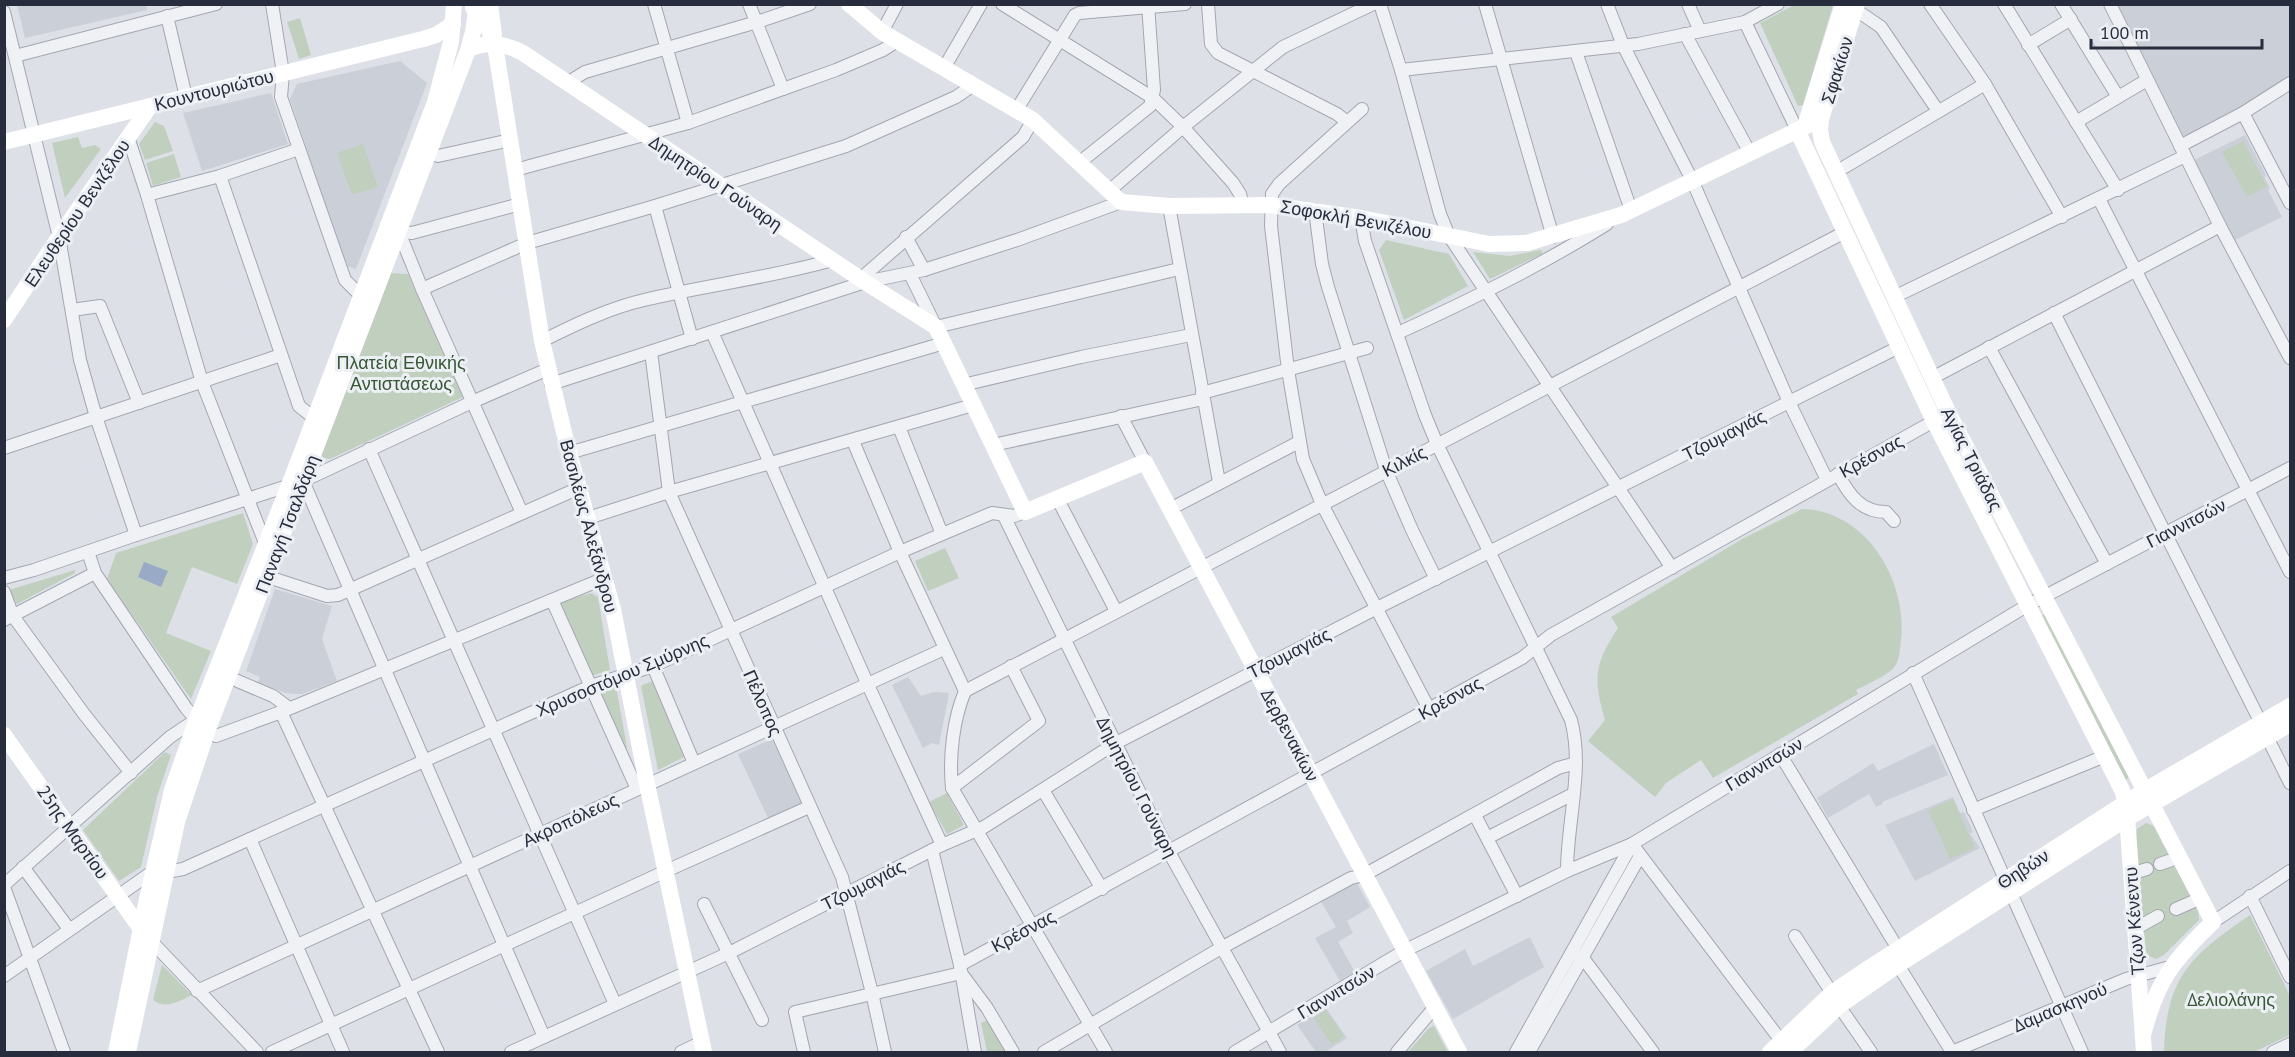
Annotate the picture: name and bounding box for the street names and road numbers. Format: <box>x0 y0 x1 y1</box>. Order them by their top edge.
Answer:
street label: Σφακίων <box>1816 34 1858 106</box>
street label: Κουντουριώτου <box>152 64 276 116</box>
street label: Δημητρίου Γούναρη <box>645 130 787 236</box>
street label: Ελευθερίου Βενιζέλου <box>19 135 135 291</box>
street label: Σοφοκλή Βενιζέλου <box>1279 194 1433 244</box>
street label: Αγίας Τριάδας <box>1936 403 2008 515</box>
street label: Τζουμαγιάς <box>1679 404 1770 466</box>
street label: Κρέσνας <box>1835 429 1907 483</box>
street label: Βασιλέως Αλεξάνδρου <box>555 437 623 615</box>
street label: Κιλκίς <box>1378 440 1430 482</box>
street label: Παναγή Τσαλδάρη <box>250 451 324 597</box>
street label: Γιαννιτσών <box>2142 493 2230 553</box>
street label: Τζουμαγιάς <box>1244 622 1335 684</box>
street label: Χρυσοστόμου Σμύρνης <box>532 628 712 722</box>
street label: Πέλοπος <box>738 666 788 740</box>
street label: Κρέσνας <box>1414 671 1486 725</box>
street label: Δερβενακίων <box>1256 684 1324 786</box>
street label: Δημητρίου Γούναρη <box>1091 712 1183 862</box>
street label: Γιαννιτσών <box>1721 732 1807 796</box>
street label: 25ης Μαρτίου <box>32 781 114 883</box>
street label: Ακροπόλεως <box>519 788 622 852</box>
street label: Θηβών <box>1993 844 2053 894</box>
street label: Τζουμαγιάς <box>818 854 909 916</box>
street label: Τζων Κένεντυ <box>2119 866 2149 976</box>
street label: Κρέσνας <box>987 904 1059 957</box>
street label: Γιαννιτσών <box>1293 960 1379 1024</box>
street label: Δαμασκηνού <box>2010 977 2110 1037</box>

